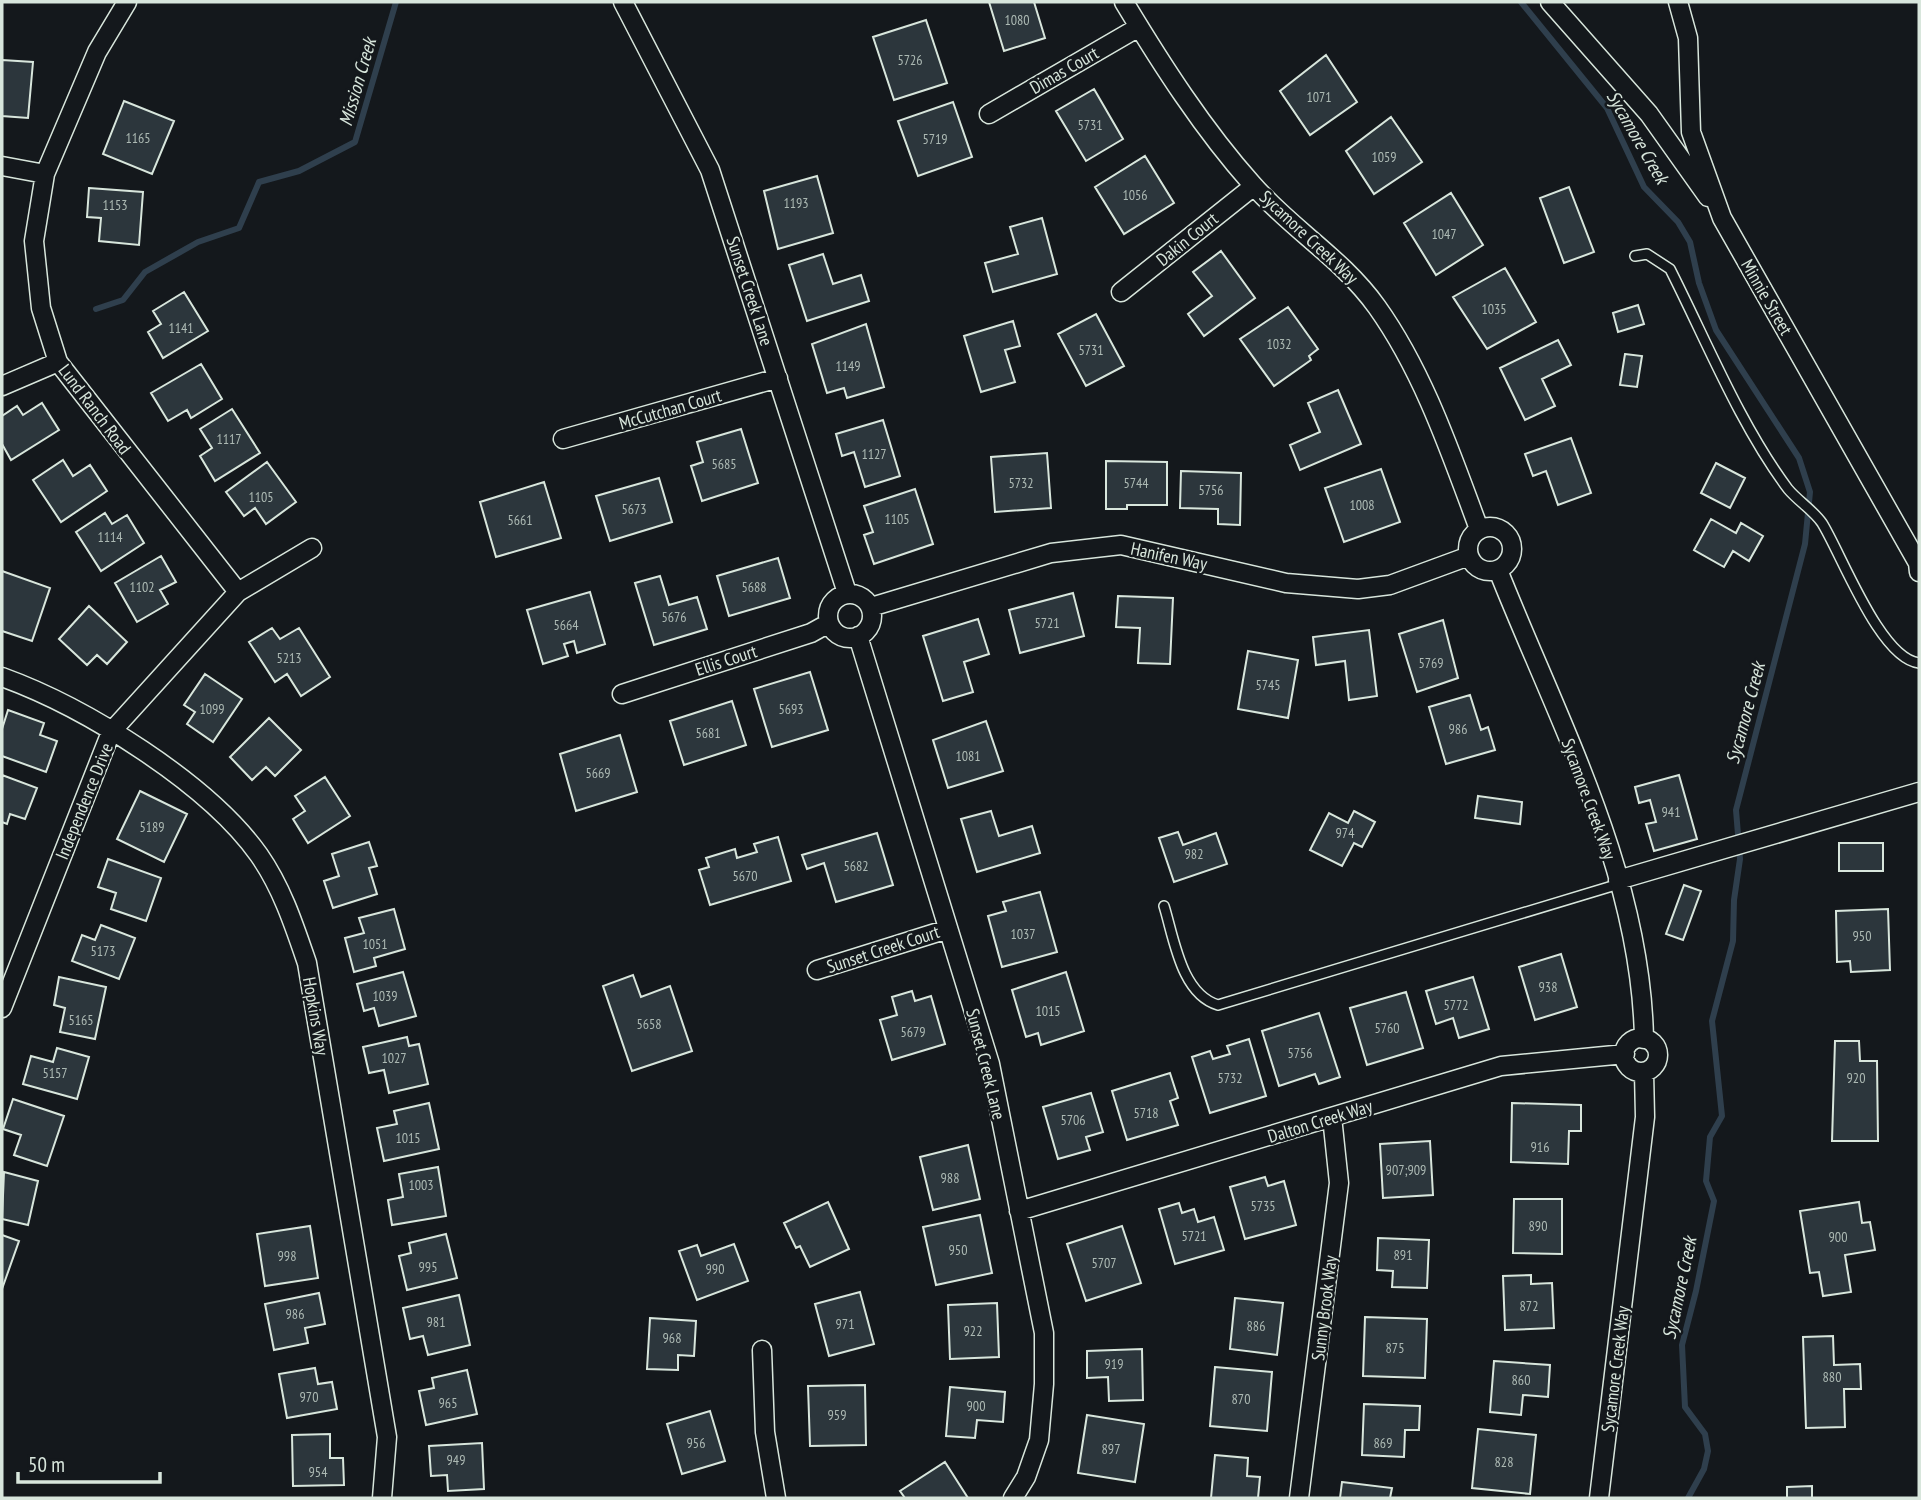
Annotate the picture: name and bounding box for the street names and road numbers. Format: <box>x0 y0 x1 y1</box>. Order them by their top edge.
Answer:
street label: Dimas Court <box>1025 41 1103 99</box>
street label: Sycamore Creek Way <box>1255 185 1363 289</box>
street label: Dakin Court <box>1151 207 1223 271</box>
street label: Sunset Creek Lane <box>722 233 778 349</box>
street label: Minnie Street <box>1736 255 1798 339</box>
street label: Lund Ranch Road <box>54 359 136 459</box>
street label: McCutchan Court <box>616 383 724 435</box>
street label: Hanifen Way <box>1129 537 1209 575</box>
street label: Ellis Court <box>692 639 760 681</box>
street label: Sycamore Creek Way <box>1556 735 1622 863</box>
street label: Independence Drive <box>50 739 118 863</box>
street label: Sunset Creek Court <box>824 920 942 978</box>
street label: Hopkins Way <box>298 975 334 1057</box>
street label: Sunset Creek Lane <box>961 1006 1011 1122</box>
street label: Dalton Creek Way <box>1265 1094 1375 1148</box>
street label: Sunny Brook Way <box>1306 1254 1342 1362</box>
street label: Sycamore Creek Way <box>1596 1304 1634 1433</box>

